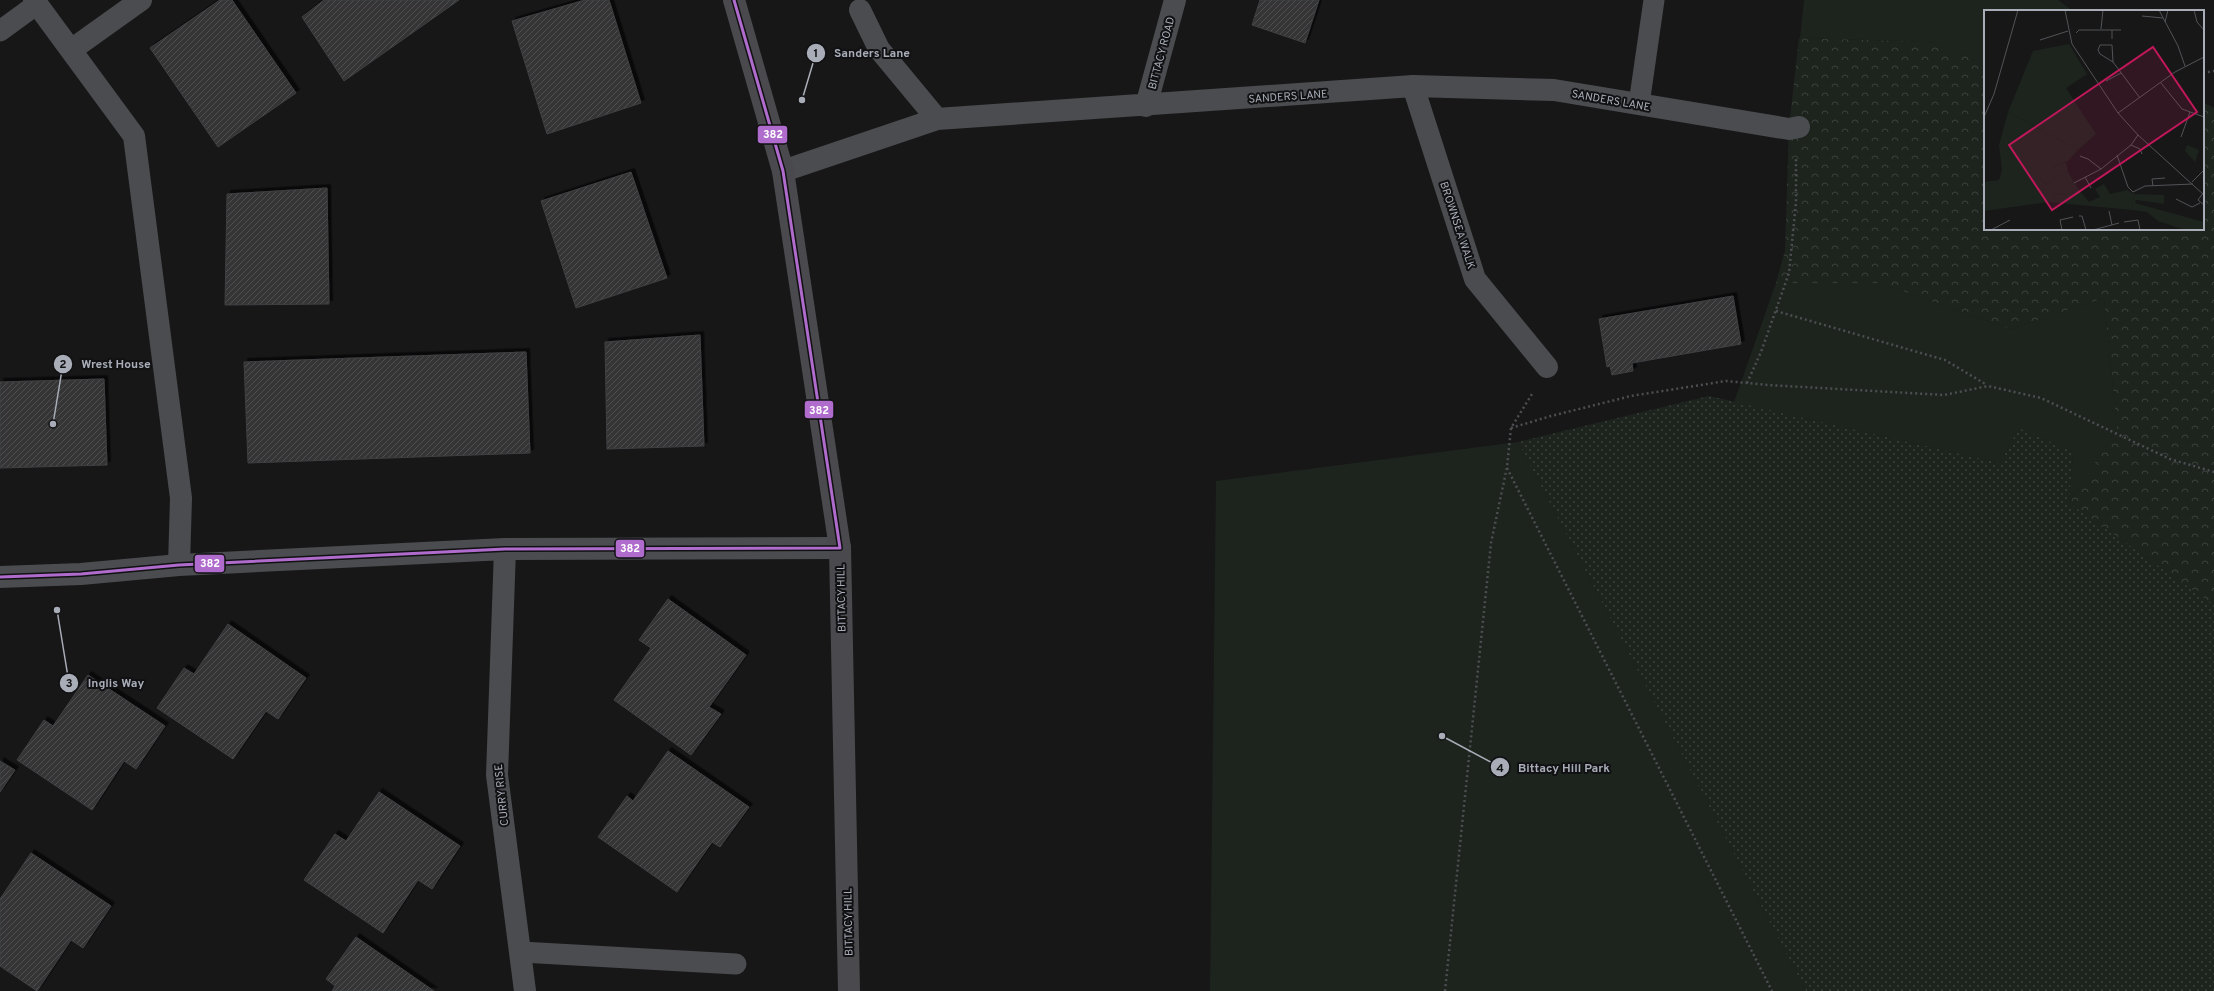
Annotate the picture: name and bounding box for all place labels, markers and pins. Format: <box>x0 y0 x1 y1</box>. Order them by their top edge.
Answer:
callout: Sanders Lane <box>806 41 918 65</box>
callout: Wrest House <box>53 352 159 376</box>
callout: Inglis Way <box>59 671 152 695</box>
callout: Bittacy Hill Park <box>1490 755 1618 779</box>

